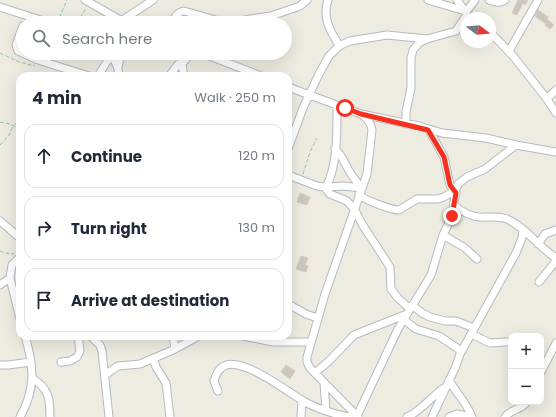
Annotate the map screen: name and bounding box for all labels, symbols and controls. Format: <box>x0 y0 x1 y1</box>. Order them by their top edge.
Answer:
north arrow <box>460 12 496 48</box>
search box <box>16 16 292 60</box>
icon: search <box>30 27 52 49</box>
text: Search here <box>62 28 152 49</box>
text: 4 min <box>32 86 82 110</box>
text: Walk · 250 m <box>194 88 276 107</box>
route start <box>336 99 354 117</box>
icon: ahead <box>33 145 55 167</box>
text: Continue <box>71 146 142 167</box>
text: 120 m <box>238 146 275 165</box>
route end <box>443 207 461 225</box>
icon: right <box>33 217 55 239</box>
text: Turn right <box>71 218 147 239</box>
text: 130 m <box>238 218 275 237</box>
icon: arrive <box>33 289 55 311</box>
text: Arrive at destination <box>71 290 229 311</box>
map controls <box>508 333 544 405</box>
button: + <box>508 333 544 369</box>
button: − <box>508 369 544 405</box>

